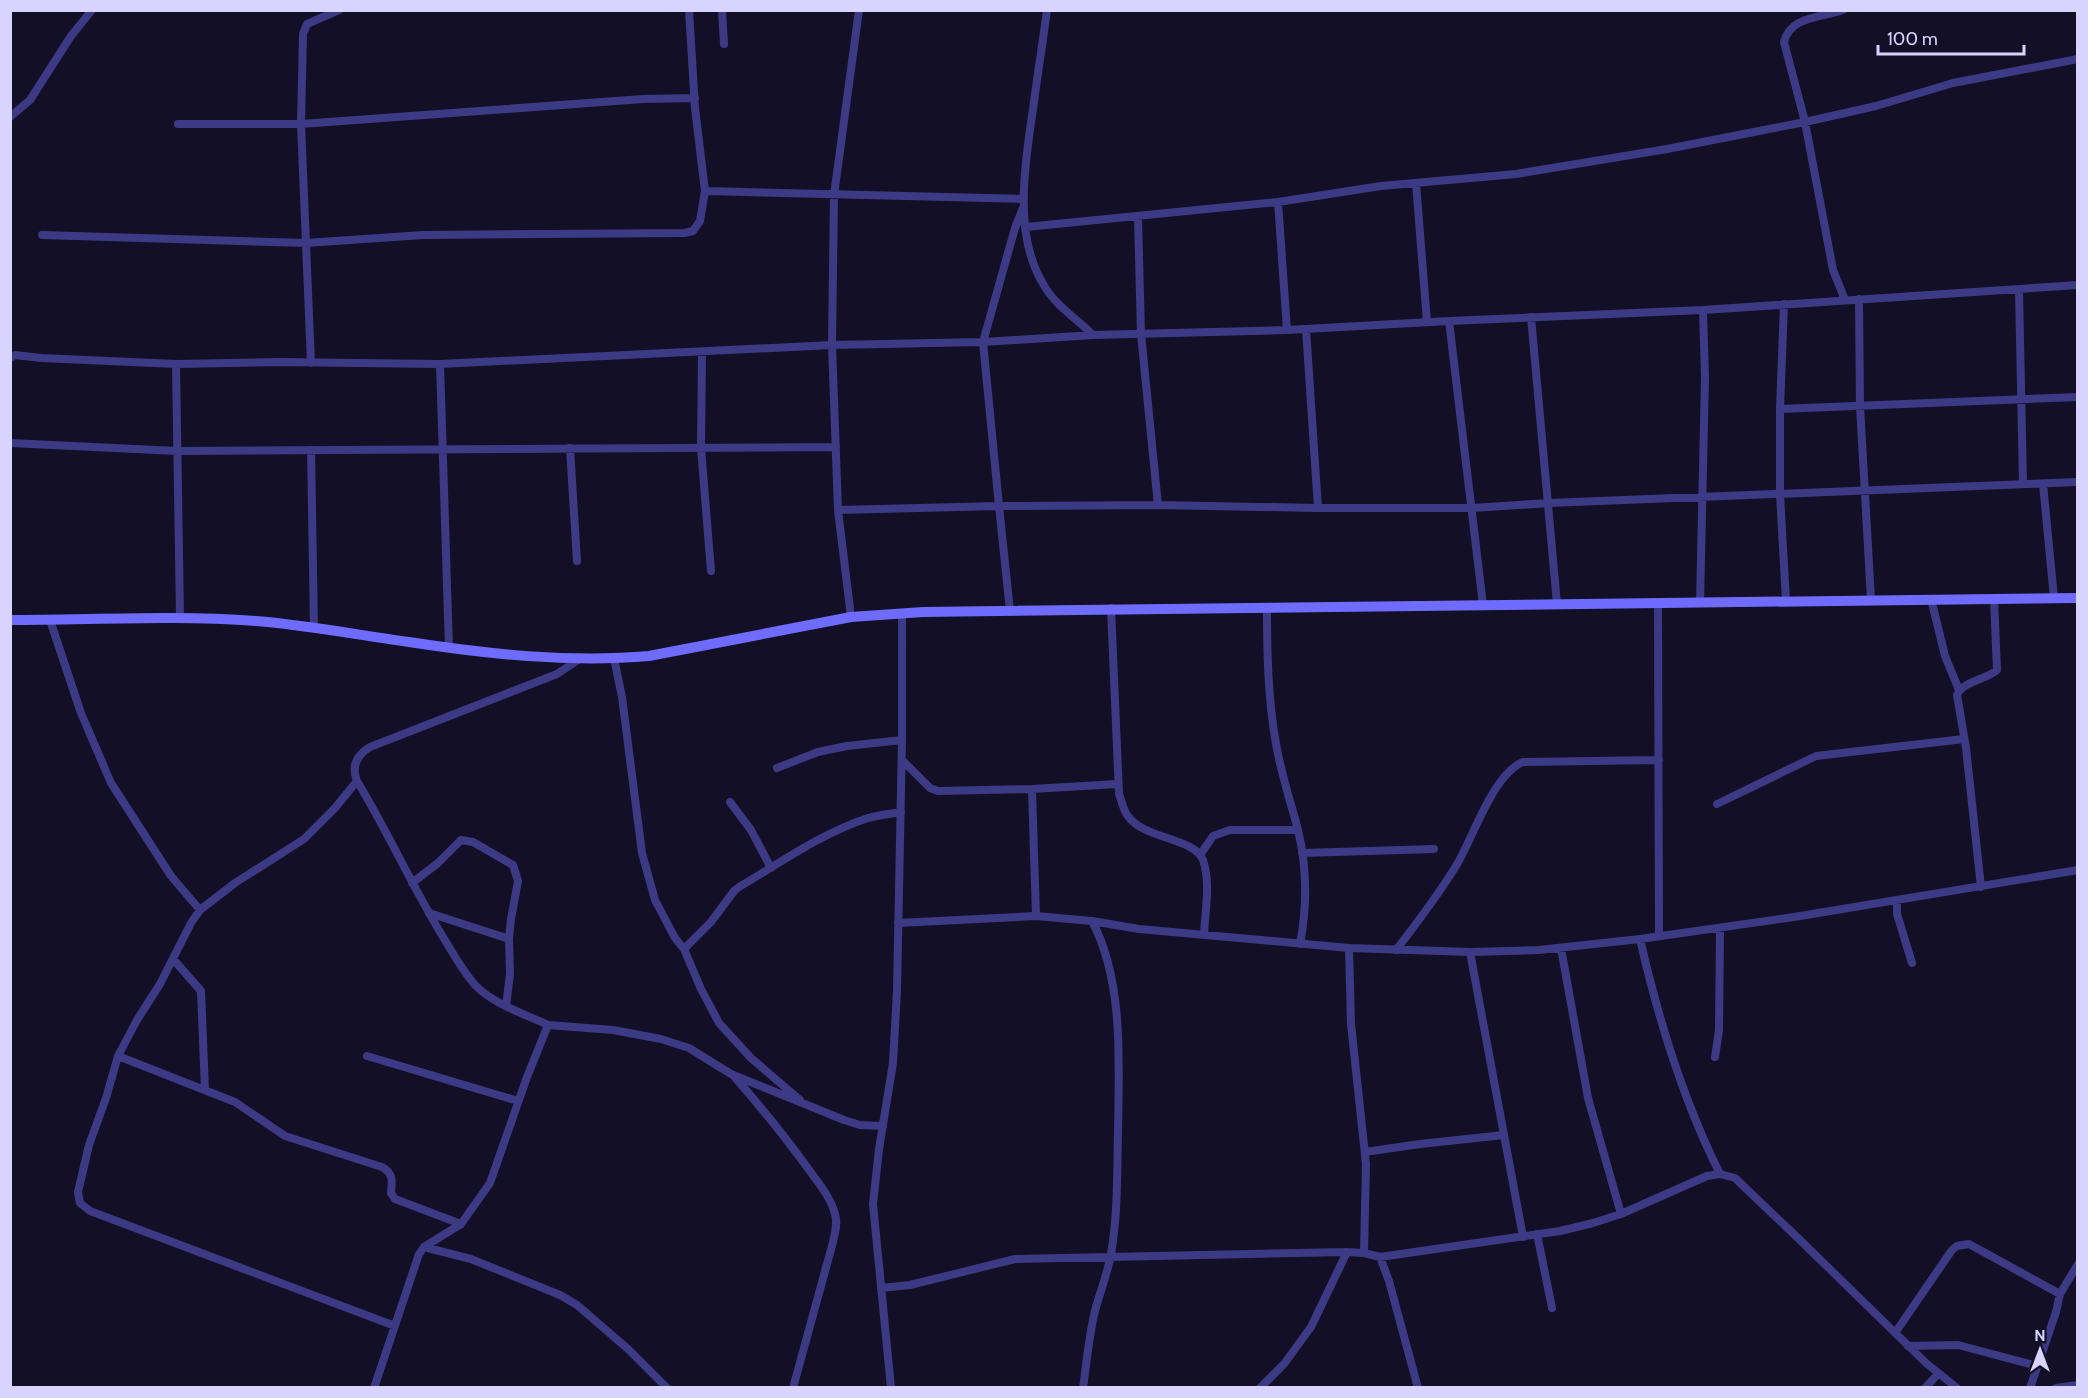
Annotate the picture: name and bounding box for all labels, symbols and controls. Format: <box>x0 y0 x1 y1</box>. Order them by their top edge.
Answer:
scale bar <box>1878 18 2024 56</box>
text: 100 m <box>1887 28 1938 50</box>
north arrow <box>2010 1320 2070 1380</box>
text: N <box>2034 1326 2046 1345</box>

